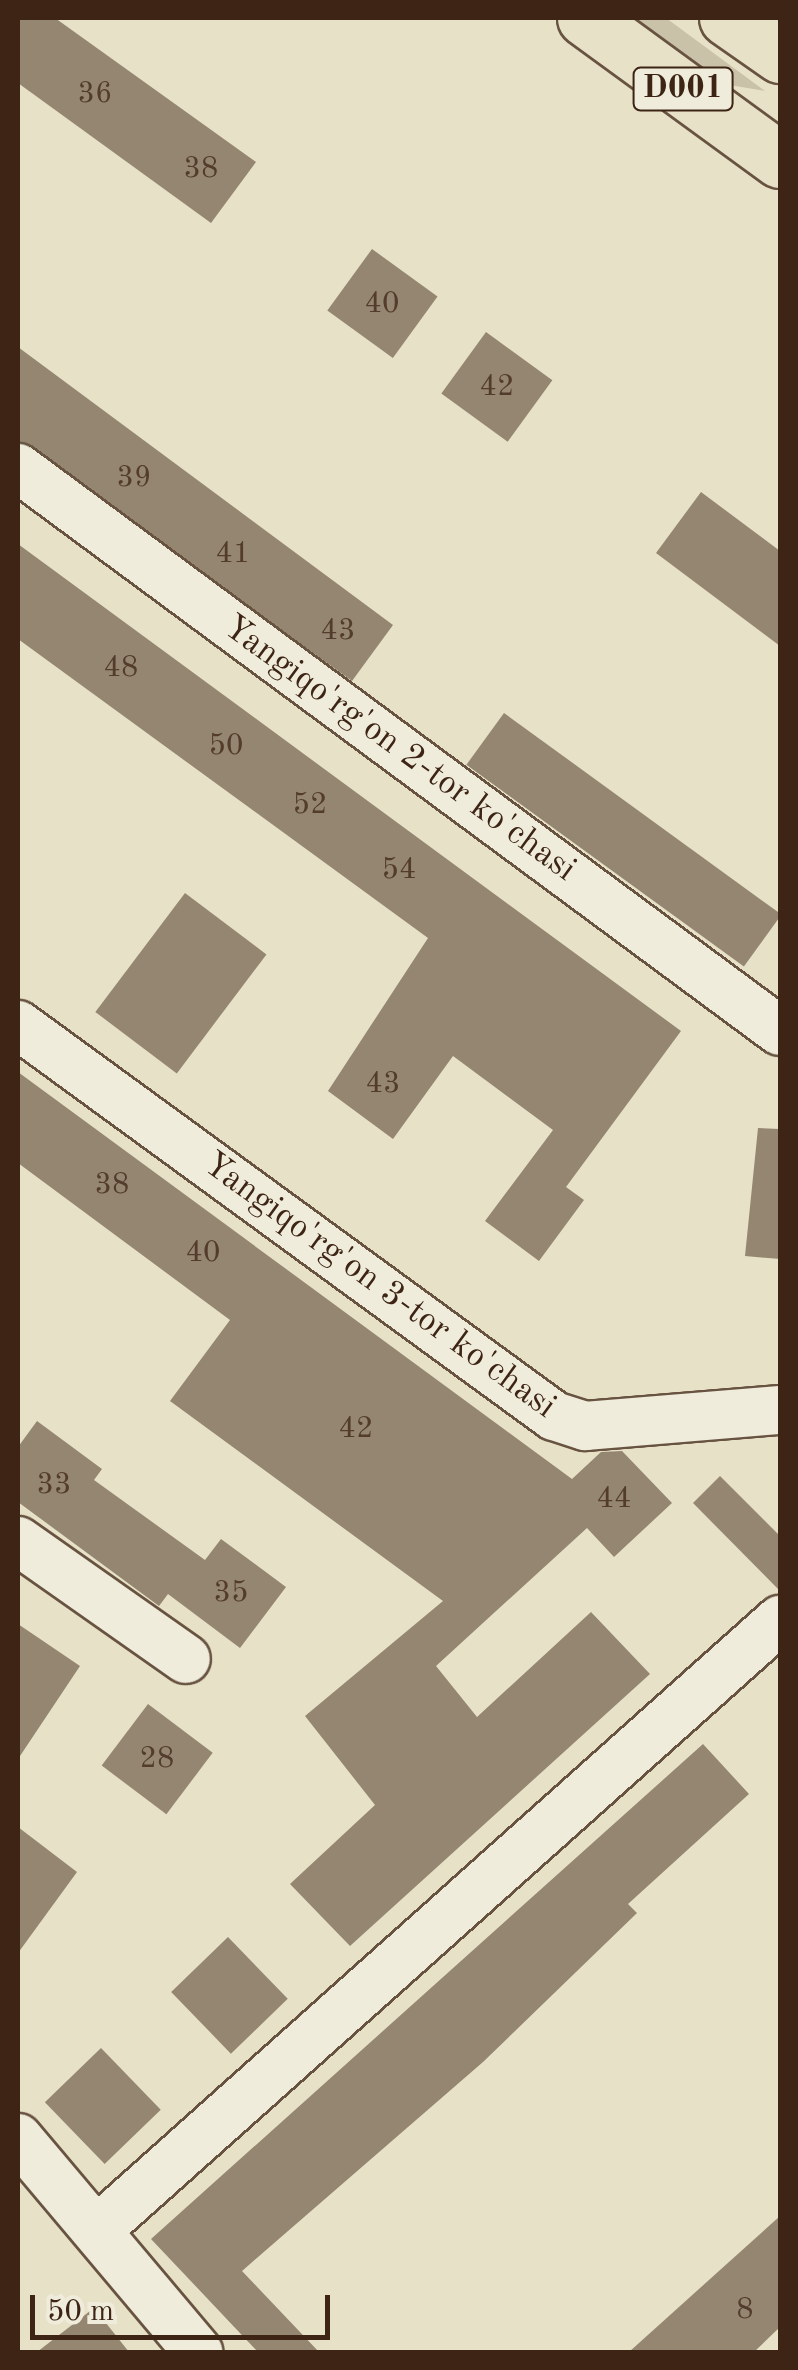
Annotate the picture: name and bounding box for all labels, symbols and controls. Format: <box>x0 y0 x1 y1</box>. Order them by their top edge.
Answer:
road number: D001 <box>630 62 736 116</box>
house number: 36 <box>78 76 112 112</box>
house number: 38 <box>184 151 218 187</box>
house number: 40 <box>365 286 399 322</box>
house number: 42 <box>480 369 514 405</box>
house number: 39 <box>117 460 151 496</box>
house number: 41 <box>216 536 250 572</box>
street label: Yangiqo'rg'on 2-tor ko'chasi <box>214 607 584 891</box>
house number: 43 <box>321 613 355 649</box>
house number: 48 <box>104 650 138 686</box>
house number: 50 <box>209 728 243 764</box>
house number: 52 <box>293 787 327 823</box>
house number: 54 <box>382 852 416 888</box>
house number: 43 <box>366 1066 400 1102</box>
street label: Yangiqo'rg'on 3-tor ko'chasi <box>194 1144 564 1428</box>
house number: 38 <box>95 1167 129 1203</box>
house number: 40 <box>186 1235 220 1271</box>
house number: 42 <box>339 1411 373 1447</box>
house number: 33 <box>37 1467 71 1503</box>
house number: 44 <box>597 1481 631 1517</box>
house number: 35 <box>214 1575 248 1611</box>
house number: 28 <box>140 1741 174 1777</box>
scale bar <box>35 2275 335 2337</box>
house number: 8 <box>736 2292 754 2328</box>
text: 50 m <box>47 2297 114 2327</box>

